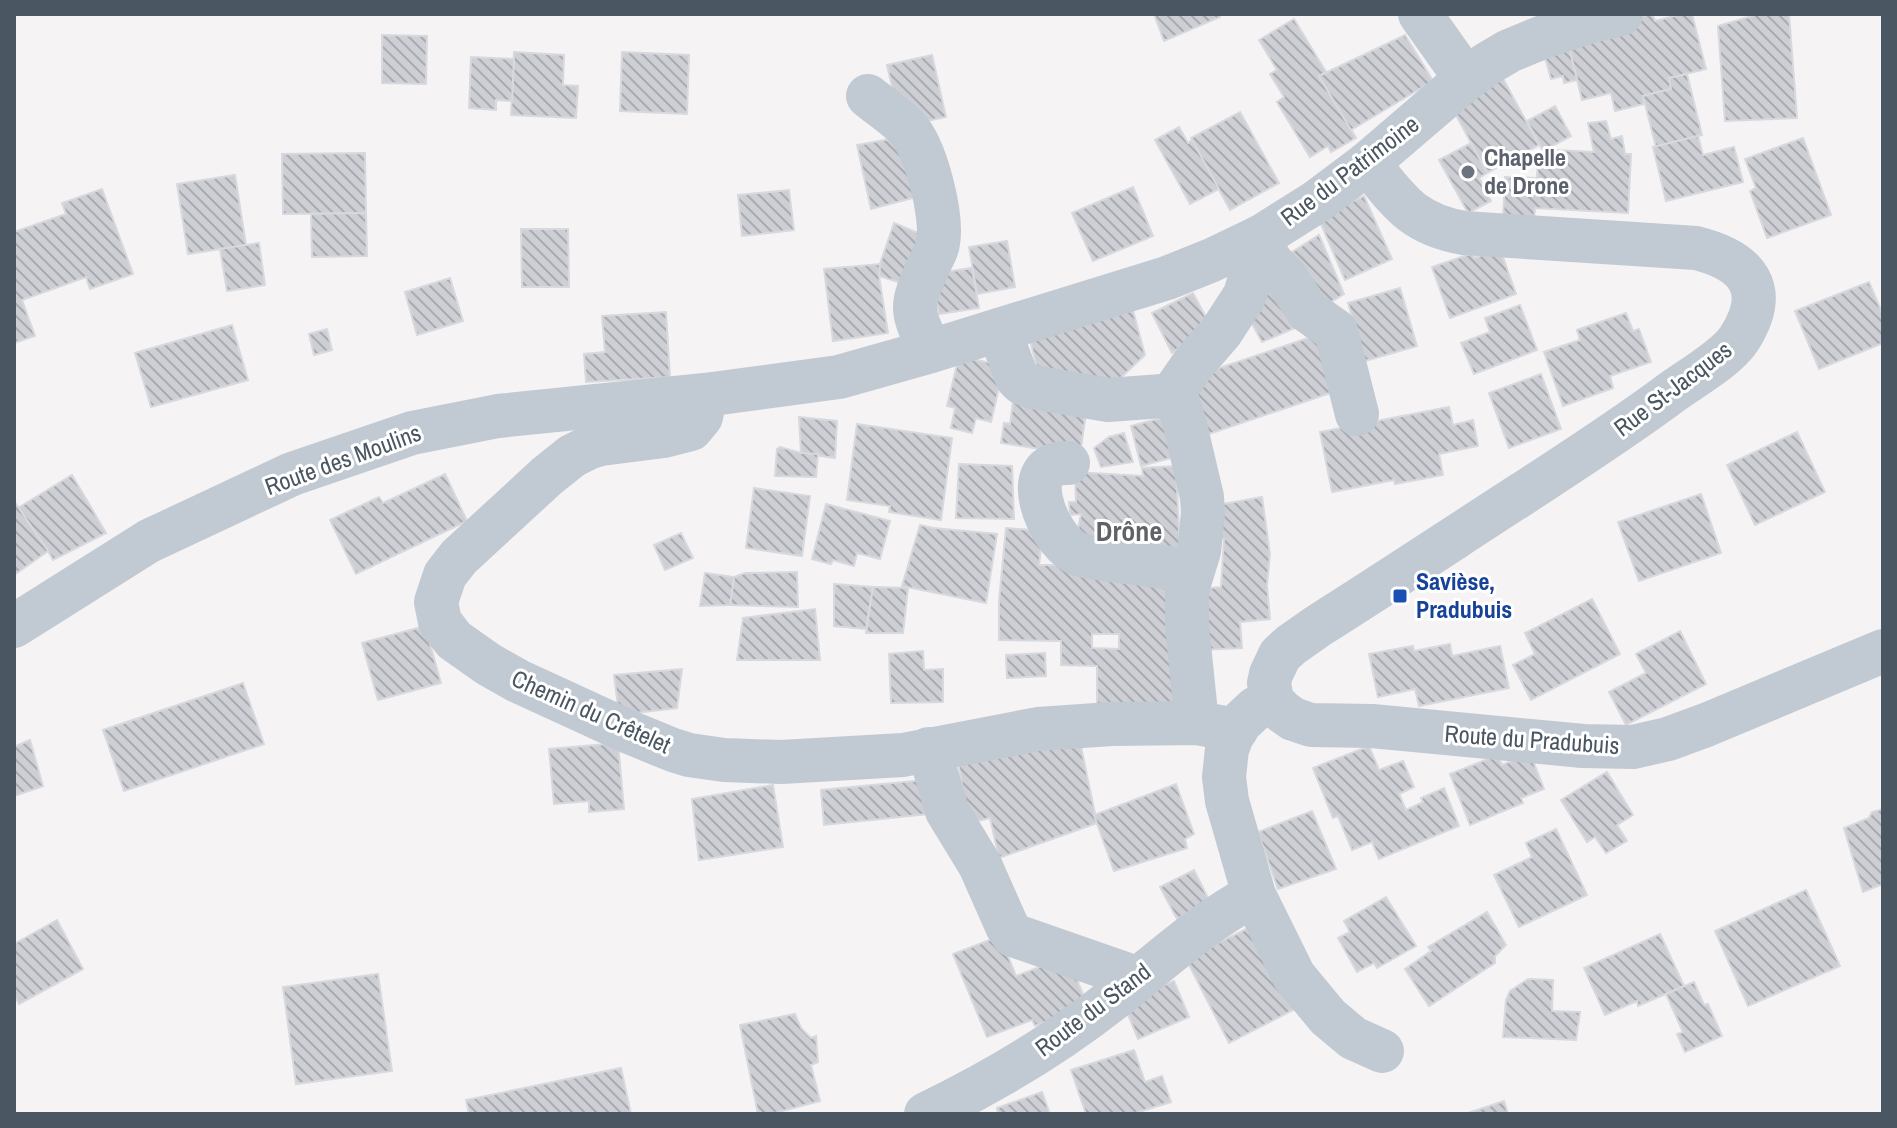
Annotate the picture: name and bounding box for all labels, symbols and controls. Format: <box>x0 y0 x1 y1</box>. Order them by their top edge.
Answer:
street label: Rue du Patrimoine <box>1274 108 1425 233</box>
place label: Chapelle de Drone <box>1484 141 1569 201</box>
marker: Chapelle de Drone <box>1459 163 1477 181</box>
street label: Rue St-Jacques <box>1607 333 1738 443</box>
street label: Route des Moulins <box>260 416 425 502</box>
district label: Drône <box>1096 512 1162 550</box>
place label: Savièse, Pradubuis <box>1416 565 1512 625</box>
marker: Savièse, Pradubuis <box>1391 587 1409 605</box>
street label: Chemin du Crêtelet <box>507 662 676 761</box>
street label: Route du Pradubuis <box>1444 717 1621 761</box>
street label: Route du Stand <box>1028 955 1157 1063</box>

